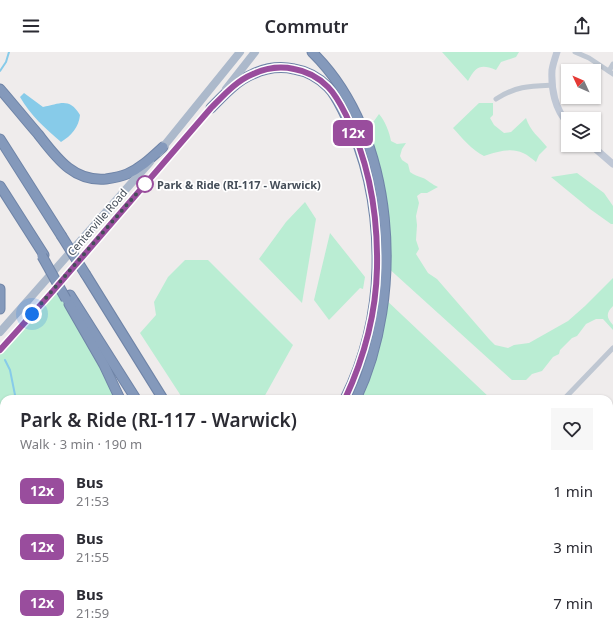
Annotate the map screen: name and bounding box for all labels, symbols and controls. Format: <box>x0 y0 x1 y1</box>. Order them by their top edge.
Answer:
text: Commutr <box>265 14 348 38</box>
icon: menu <box>20 15 42 37</box>
icon: share <box>571 15 593 37</box>
north arrow <box>561 64 601 104</box>
map controls <box>561 64 601 152</box>
button: layers <box>561 112 601 152</box>
line badge: 12x <box>330 120 376 146</box>
text: 12x <box>341 123 365 142</box>
marker: Park & Ride (RI-117 - Warwick) <box>136 175 154 193</box>
place label: Park & Ride (RI-117 - Warwick) <box>157 177 321 192</box>
street label: Centerville Road <box>64 185 130 259</box>
your location <box>22 304 42 324</box>
text: Park & Ride (RI-117 - Warwick) <box>20 407 297 433</box>
button: heart <box>551 408 593 450</box>
text: Walk · 3 min · 190 m <box>20 435 142 453</box>
text: Bus <box>76 472 103 492</box>
text: 12x <box>30 481 54 500</box>
text: 1 min <box>553 481 593 501</box>
text: 21:53 <box>76 492 109 510</box>
text: Bus <box>76 528 103 548</box>
text: 12x <box>30 537 54 556</box>
text: 3 min <box>553 537 593 557</box>
text: 21:55 <box>76 548 109 566</box>
text: Bus <box>76 584 103 604</box>
text: 12x <box>30 593 54 612</box>
text: 7 min <box>553 593 593 613</box>
text: 21:59 <box>76 604 109 622</box>

